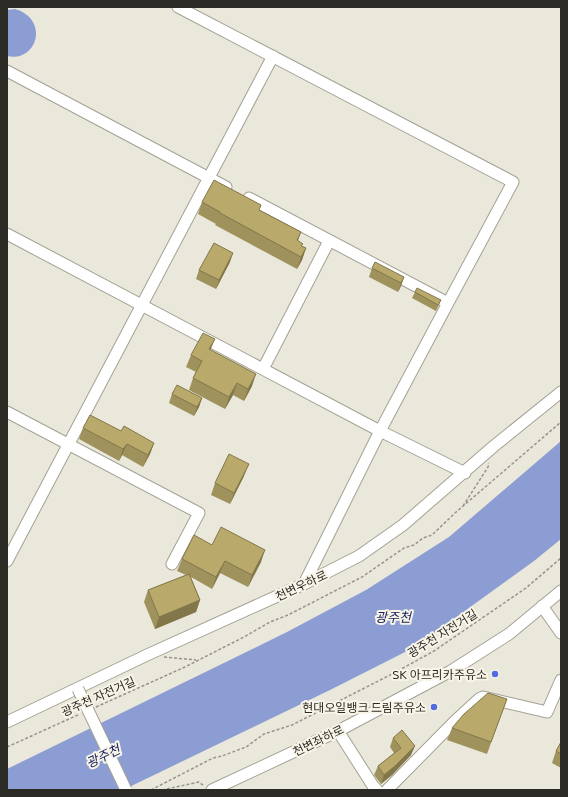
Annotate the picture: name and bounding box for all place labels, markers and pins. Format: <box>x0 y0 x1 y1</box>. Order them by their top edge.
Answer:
place label: SK 아프리카주유소 <box>392 667 487 681</box>
marker: SK 아프리카주유소 <box>490 669 500 679</box>
place label: 현대오일뱅크 드림주유소 <box>302 700 426 714</box>
marker: 현대오일뱅크 드림주유소 <box>429 702 439 712</box>

